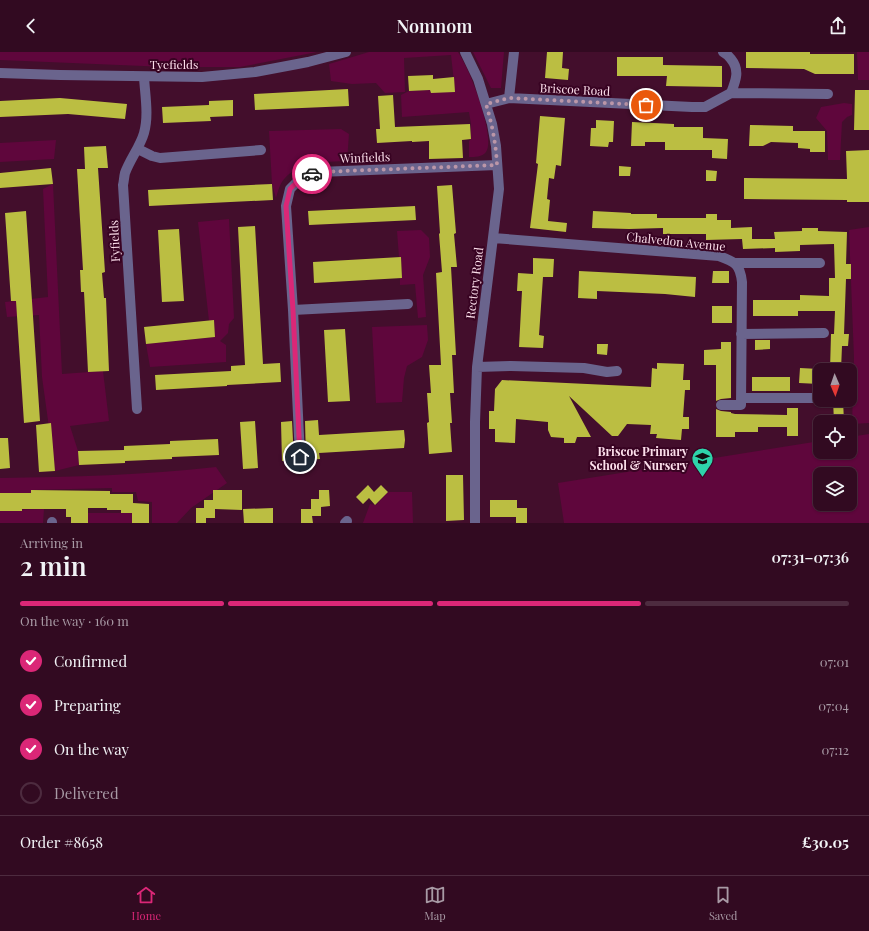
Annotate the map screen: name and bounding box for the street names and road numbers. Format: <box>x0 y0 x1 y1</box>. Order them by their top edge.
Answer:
street label: Tyefields <box>150 56 198 72</box>
street label: Briscoe Road <box>539 79 611 99</box>
street label: Winfields <box>339 148 390 166</box>
street label: Fyfields <box>105 220 123 262</box>
street label: Chalvedon Avenue <box>626 228 726 254</box>
street label: Rectory Road <box>462 246 486 320</box>

